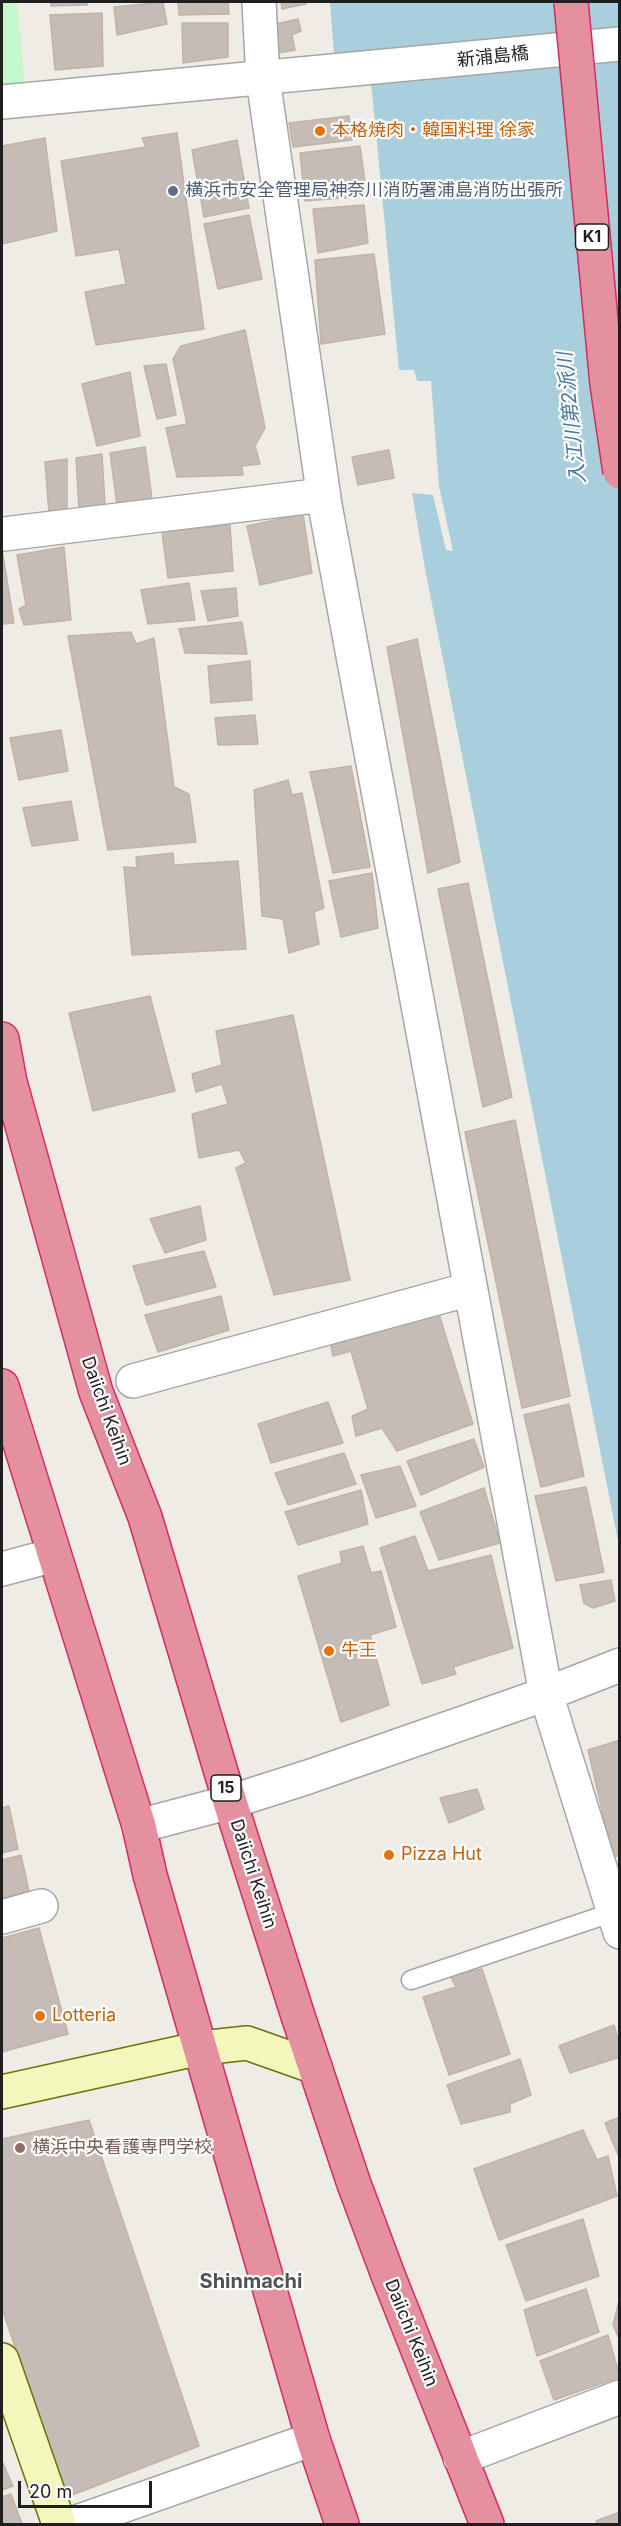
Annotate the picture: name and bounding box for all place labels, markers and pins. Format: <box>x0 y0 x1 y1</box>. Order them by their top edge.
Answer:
place label: 本格焼肉・韓国料理 徐家 <box>332 120 535 142</box>
marker: 本格焼肉・韓国料理 徐家 <box>313 124 327 138</box>
place label: 横浜市安全管理局神奈川消防署浦島消防出張所 <box>185 180 563 202</box>
marker: 横浜市安全管理局神奈川消防署浦島消防出張所 <box>166 184 180 198</box>
place label: 牛王 <box>341 1640 377 1662</box>
marker: 牛王 <box>322 1644 336 1658</box>
place label: Pizza Hut <box>401 1844 482 1866</box>
marker: Pizza Hut <box>382 1848 396 1862</box>
place label: Lotteria <box>52 2005 116 2027</box>
marker: Lotteria <box>33 2009 47 2023</box>
place label: 横浜中央看護専門学校 <box>32 2137 212 2159</box>
marker: 横浜中央看護専門学校 <box>13 2141 27 2155</box>

